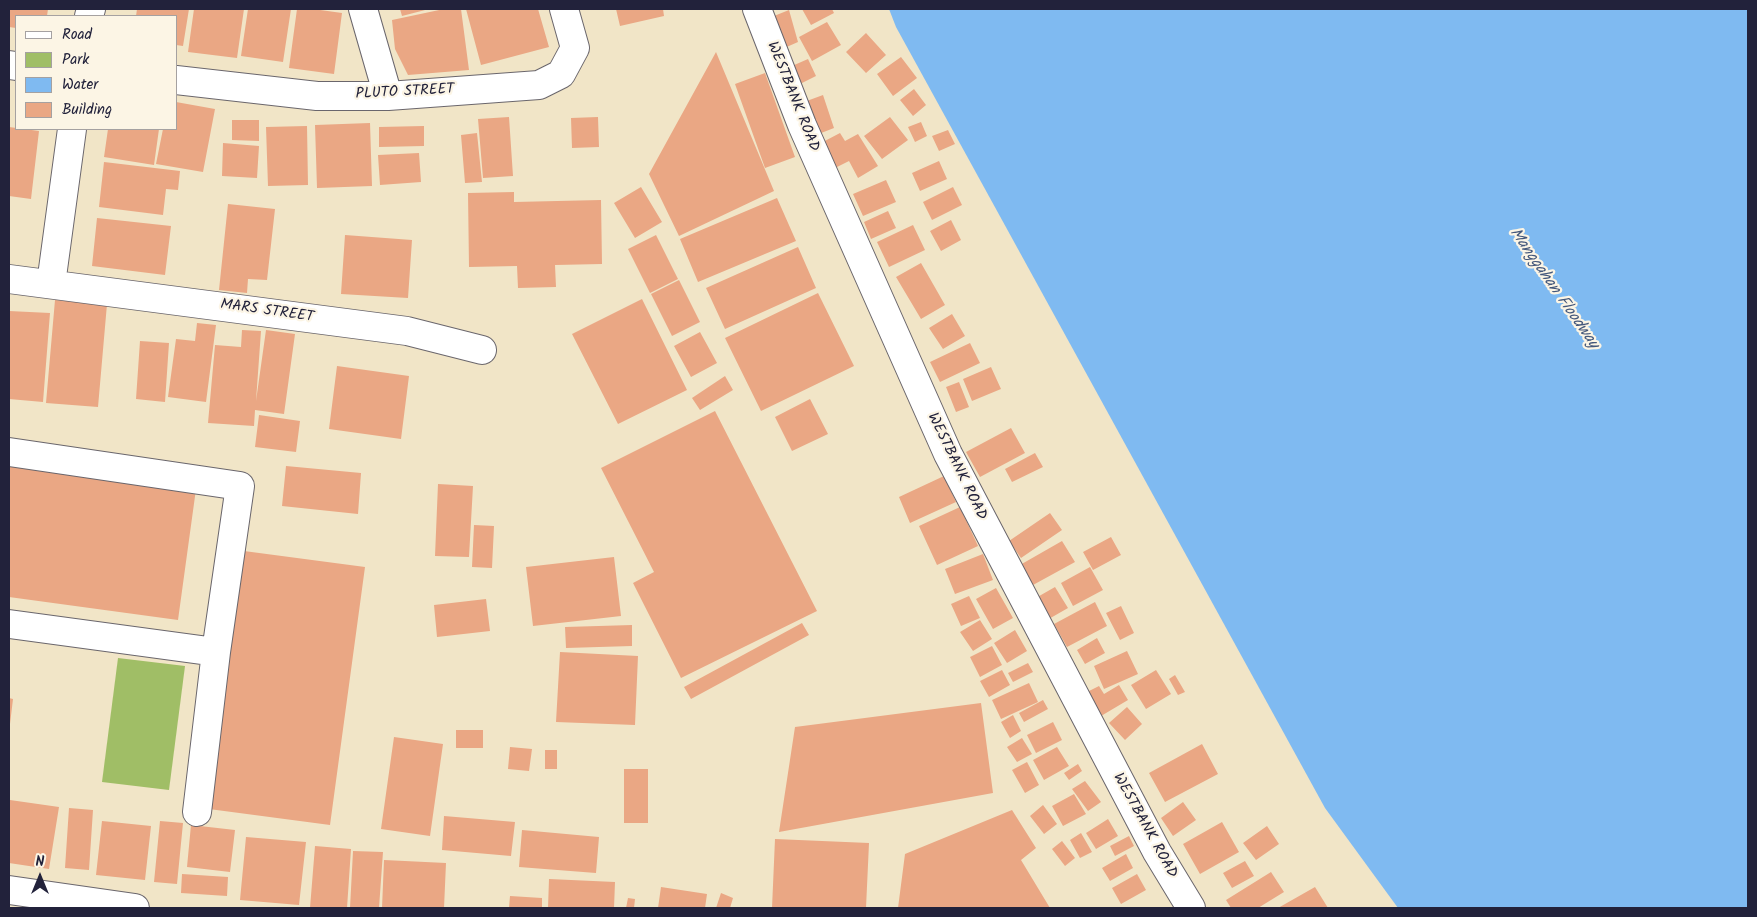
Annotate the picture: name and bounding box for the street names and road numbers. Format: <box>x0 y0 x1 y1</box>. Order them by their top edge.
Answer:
street label: WESTBANK ROAD <box>762 39 822 155</box>
street label: PLUTO STREET <box>355 81 455 105</box>
street label: MARS STREET <box>219 297 315 327</box>
street label: WESTBANK ROAD <box>922 410 990 524</box>
street label: WESTBANK ROAD <box>1108 770 1180 882</box>

